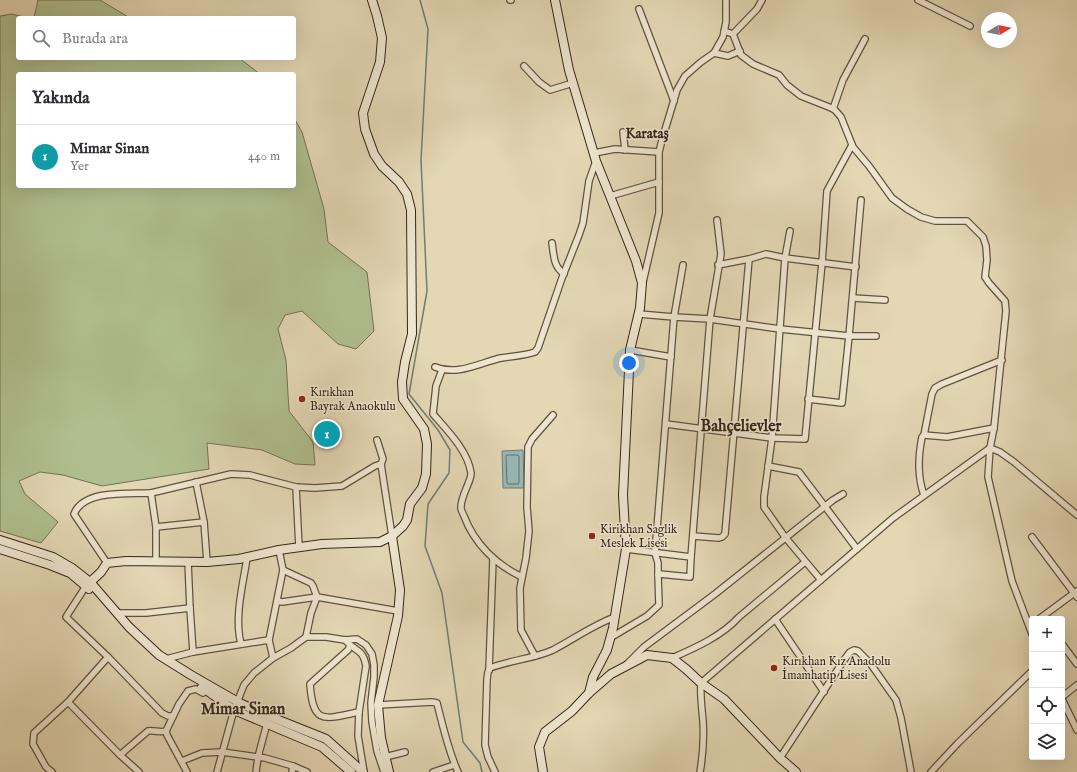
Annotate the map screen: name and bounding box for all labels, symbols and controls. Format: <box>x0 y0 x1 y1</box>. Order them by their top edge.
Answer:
north arrow <box>981 12 1017 48</box>
search box <box>16 16 296 60</box>
icon: search <box>30 27 52 49</box>
text: Burada ara <box>62 29 128 48</box>
text: Yakında <box>32 88 90 109</box>
district label: Karataş <box>625 125 669 143</box>
text: Mimar Sinan <box>70 139 149 158</box>
text: 1 <box>43 148 47 165</box>
text: 440 m <box>248 148 280 165</box>
text: Yer <box>70 158 89 175</box>
your location <box>619 353 639 373</box>
place label: Kırıkhan Bayrak Anaokulu <box>310 385 396 414</box>
marker: Kırıkhan Bayrak Anaokulu <box>297 394 307 404</box>
district label: Bahçelievler <box>701 417 782 437</box>
pin: 1 <box>314 419 340 449</box>
place label: Kirikhan Saglik Meslek Lisesi <box>600 522 678 551</box>
marker: Kirikhan Saglik Meslek Lisesi <box>587 531 597 541</box>
map controls <box>1029 616 1065 760</box>
button: + <box>1029 616 1065 652</box>
button: − <box>1029 652 1065 688</box>
place label: Kırıkhan Kız Anadolu İmamhatip Lisesi <box>782 654 891 684</box>
marker: Kırıkhan Kız Anadolu İmamhatip Lisesi <box>769 663 779 673</box>
button: locate <box>1029 688 1065 724</box>
district label: Mimar Sinan <box>201 700 286 720</box>
button: layers <box>1029 724 1065 760</box>

